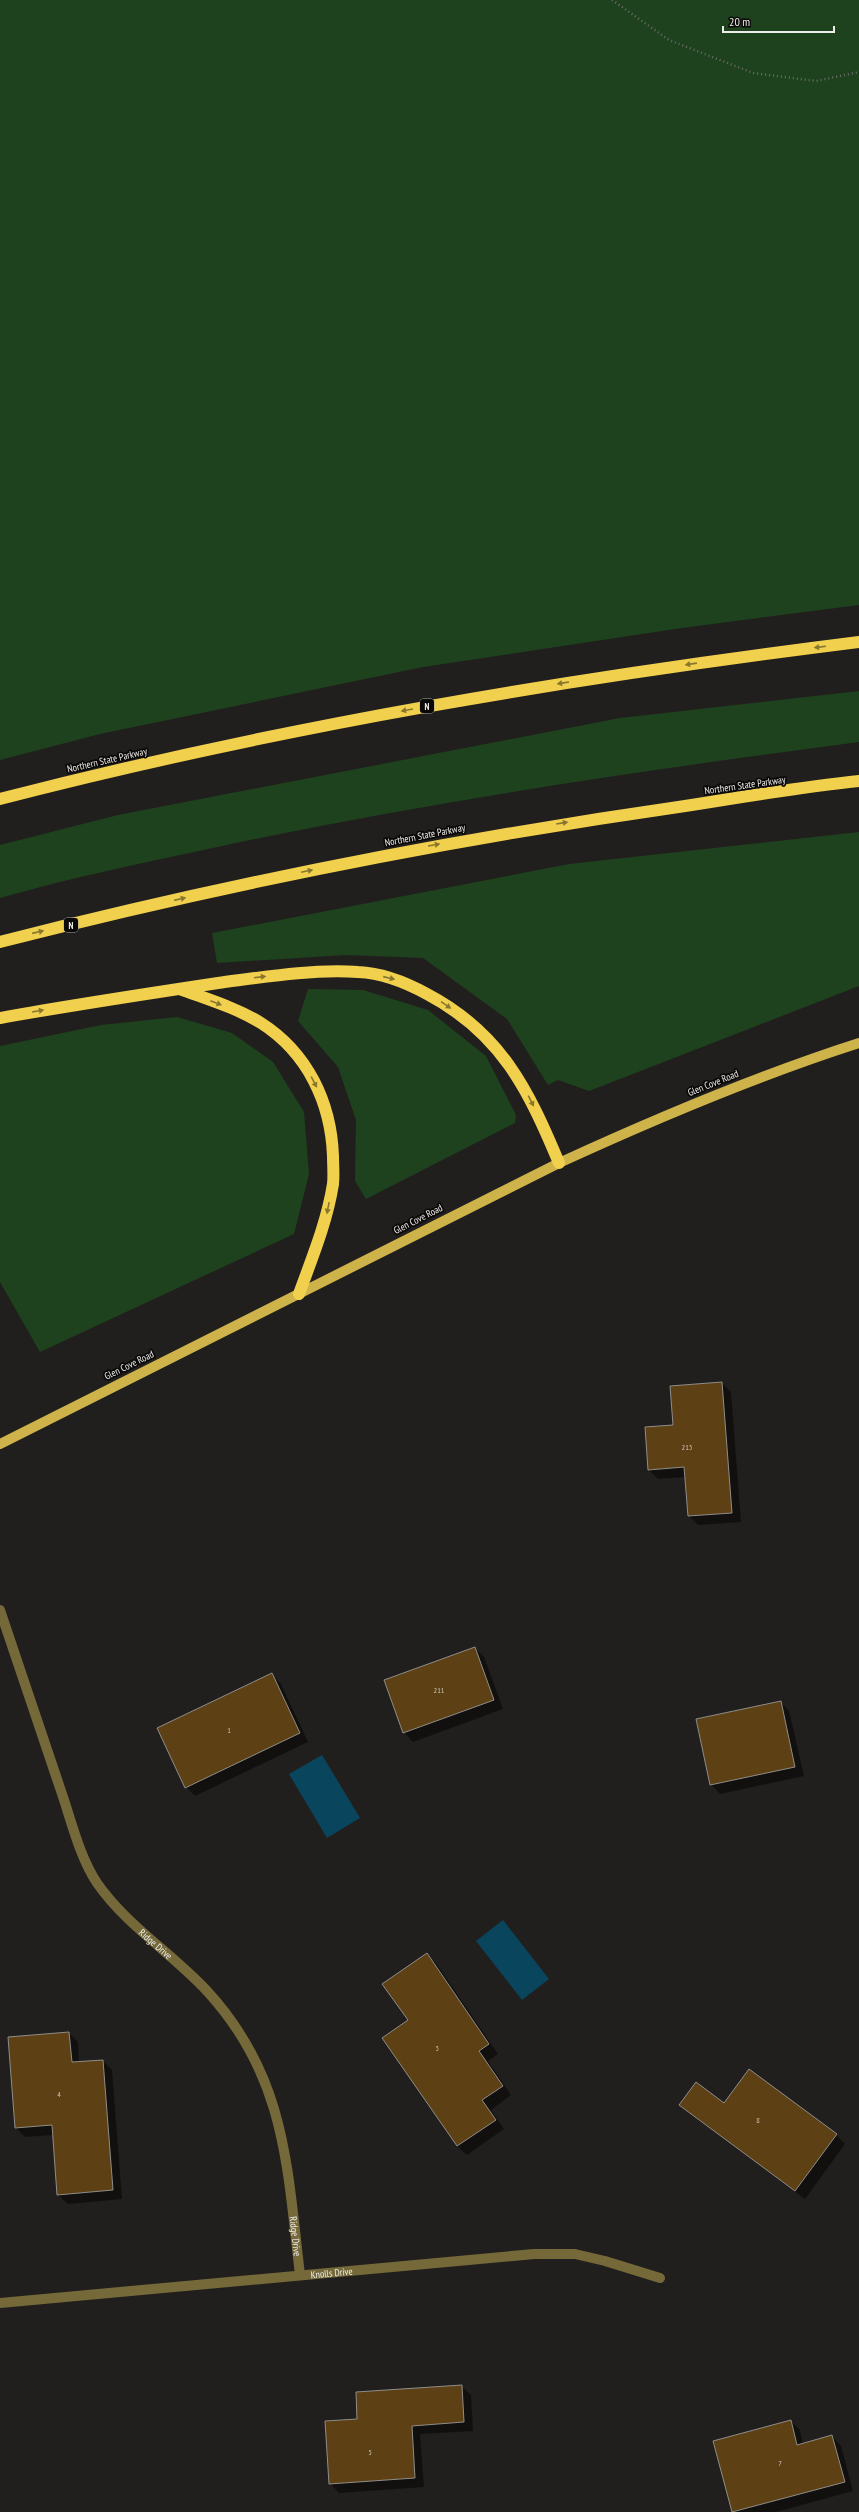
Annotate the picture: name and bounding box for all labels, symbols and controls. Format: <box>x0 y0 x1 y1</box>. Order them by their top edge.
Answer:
scale bar <box>723 8 834 34</box>
text: 20 m <box>729 14 750 29</box>
one-way arrow <box>814 644 826 650</box>
one-way arrow <box>685 661 698 667</box>
one-way arrow <box>557 681 569 687</box>
road number: N <box>420 699 434 713</box>
one-way arrow <box>401 707 413 713</box>
street label: Northern State Parkway <box>66 744 148 776</box>
street label: Northern State Parkway <box>704 773 787 797</box>
one-way arrow <box>556 820 568 826</box>
street label: Northern State Parkway <box>384 821 467 849</box>
one-way arrow <box>428 842 440 848</box>
one-way arrow <box>301 867 313 873</box>
one-way arrow <box>174 896 186 902</box>
road number: N <box>64 918 78 932</box>
one-way arrow <box>32 929 44 935</box>
one-way arrow <box>254 974 266 981</box>
one-way arrow <box>383 975 395 981</box>
one-way arrow <box>210 1000 222 1006</box>
one-way arrow <box>441 1001 451 1009</box>
one-way arrow <box>32 1008 44 1014</box>
street label: Glen Cove Road <box>686 1067 740 1099</box>
one-way arrow <box>311 1076 318 1088</box>
one-way arrow <box>528 1095 534 1107</box>
street label: Glen Cove Road <box>391 1201 445 1237</box>
one-way arrow <box>324 1202 330 1214</box>
street label: Glen Cove Road <box>102 1347 156 1383</box>
house number: 213 <box>682 1442 693 1452</box>
house number: 211 <box>434 1685 445 1695</box>
house number: 1 <box>227 1725 231 1735</box>
street label: Ridge Drive <box>136 1926 175 1962</box>
house number: 3 <box>435 2043 439 2053</box>
house number: 4 <box>57 2089 61 2099</box>
house number: 8 <box>756 2115 760 2125</box>
street label: Ridge Drive <box>287 2216 304 2257</box>
street label: Knolls Drive <box>310 2264 353 2281</box>
house number: 5 <box>368 2447 372 2457</box>
house number: 7 <box>778 2458 782 2468</box>

